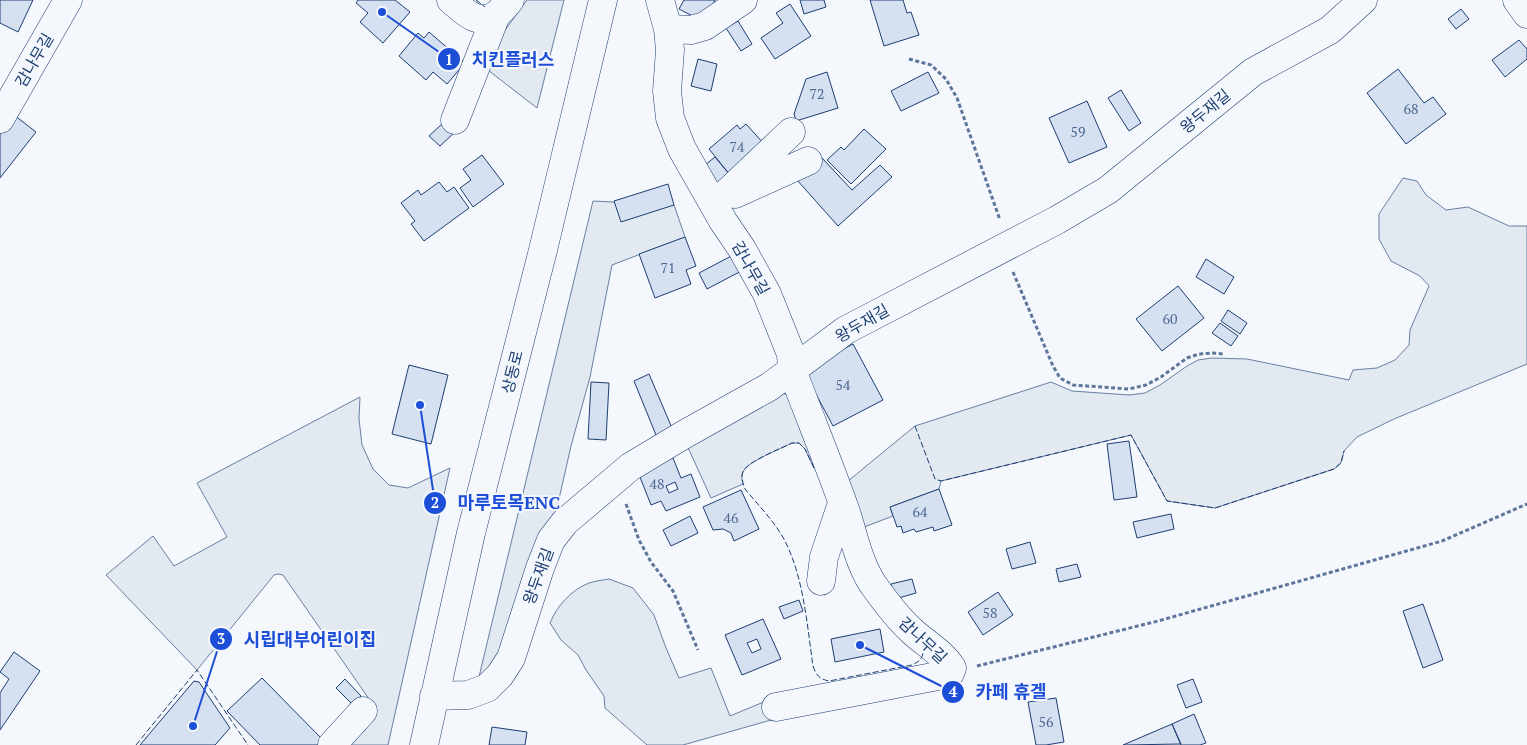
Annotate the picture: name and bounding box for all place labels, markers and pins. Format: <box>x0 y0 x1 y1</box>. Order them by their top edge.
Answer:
callout: 치킨플러스 <box>437 43 564 76</box>
callout: 마루토목ENC <box>422 486 570 519</box>
callout: 시립대부어린이집 <box>208 623 386 656</box>
callout: 카페 휴겔 <box>940 676 1056 709</box>

